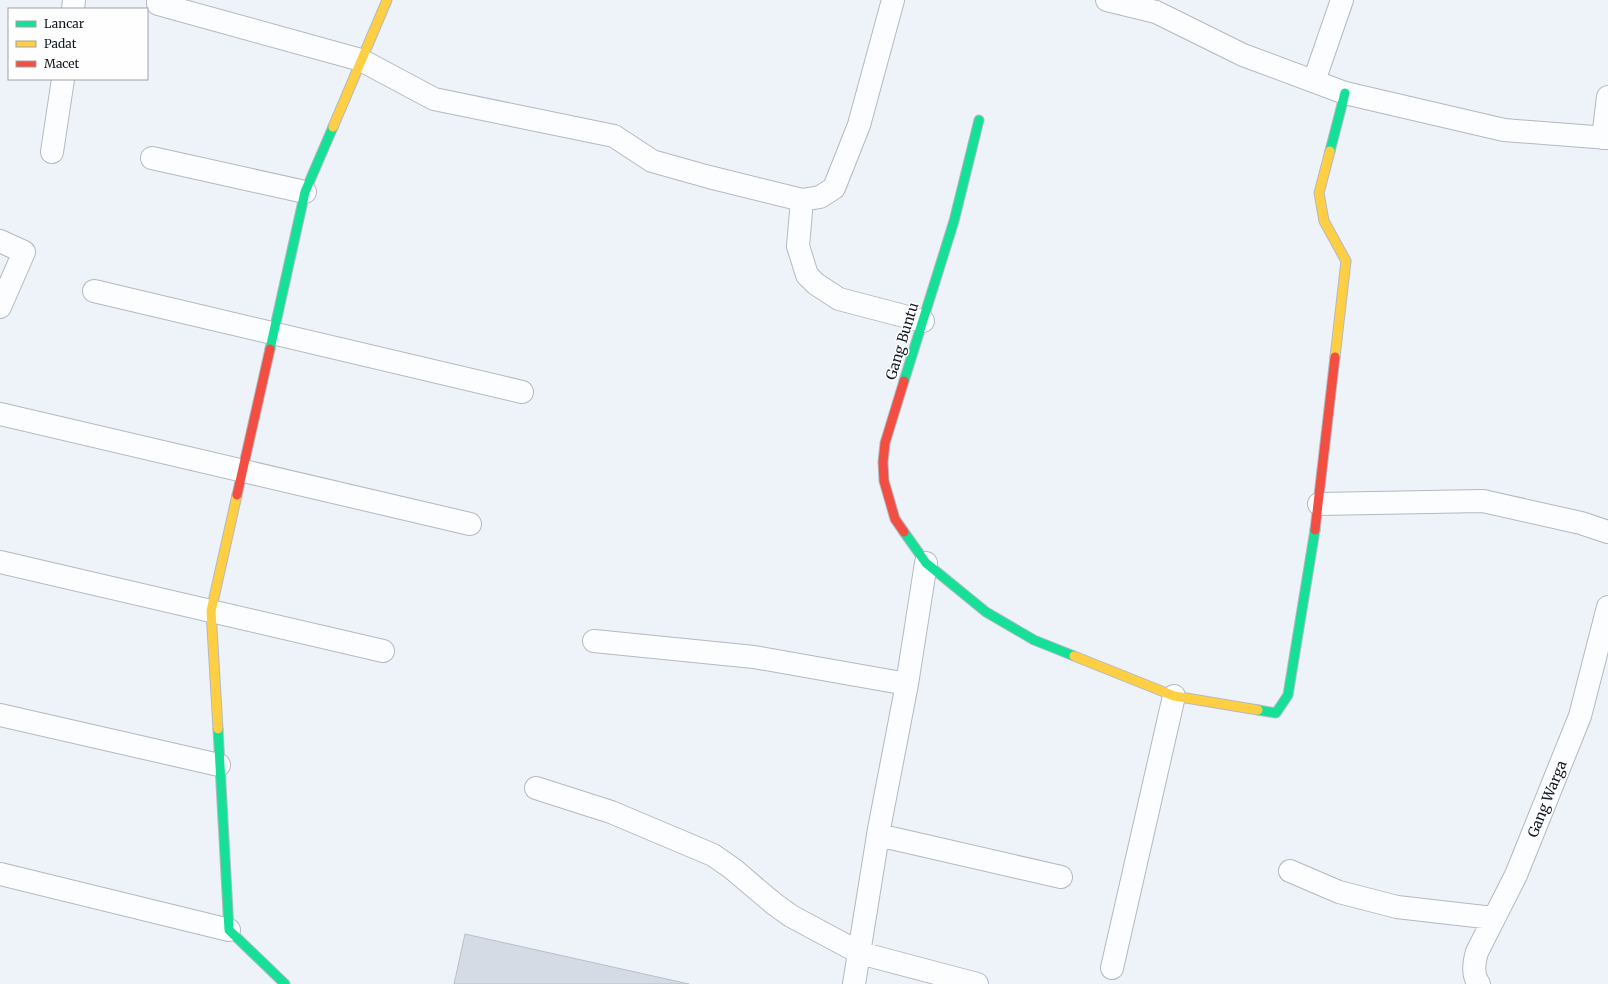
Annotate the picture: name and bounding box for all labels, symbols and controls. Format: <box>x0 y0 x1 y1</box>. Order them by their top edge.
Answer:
legend <box>8 8 148 80</box>
text: Lancar <box>44 16 85 31</box>
text: Padat <box>44 36 77 51</box>
text: Macet <box>44 56 80 71</box>
street label: Gang Buntu <box>882 300 922 382</box>
street label: Gang Warga <box>1523 757 1571 840</box>

